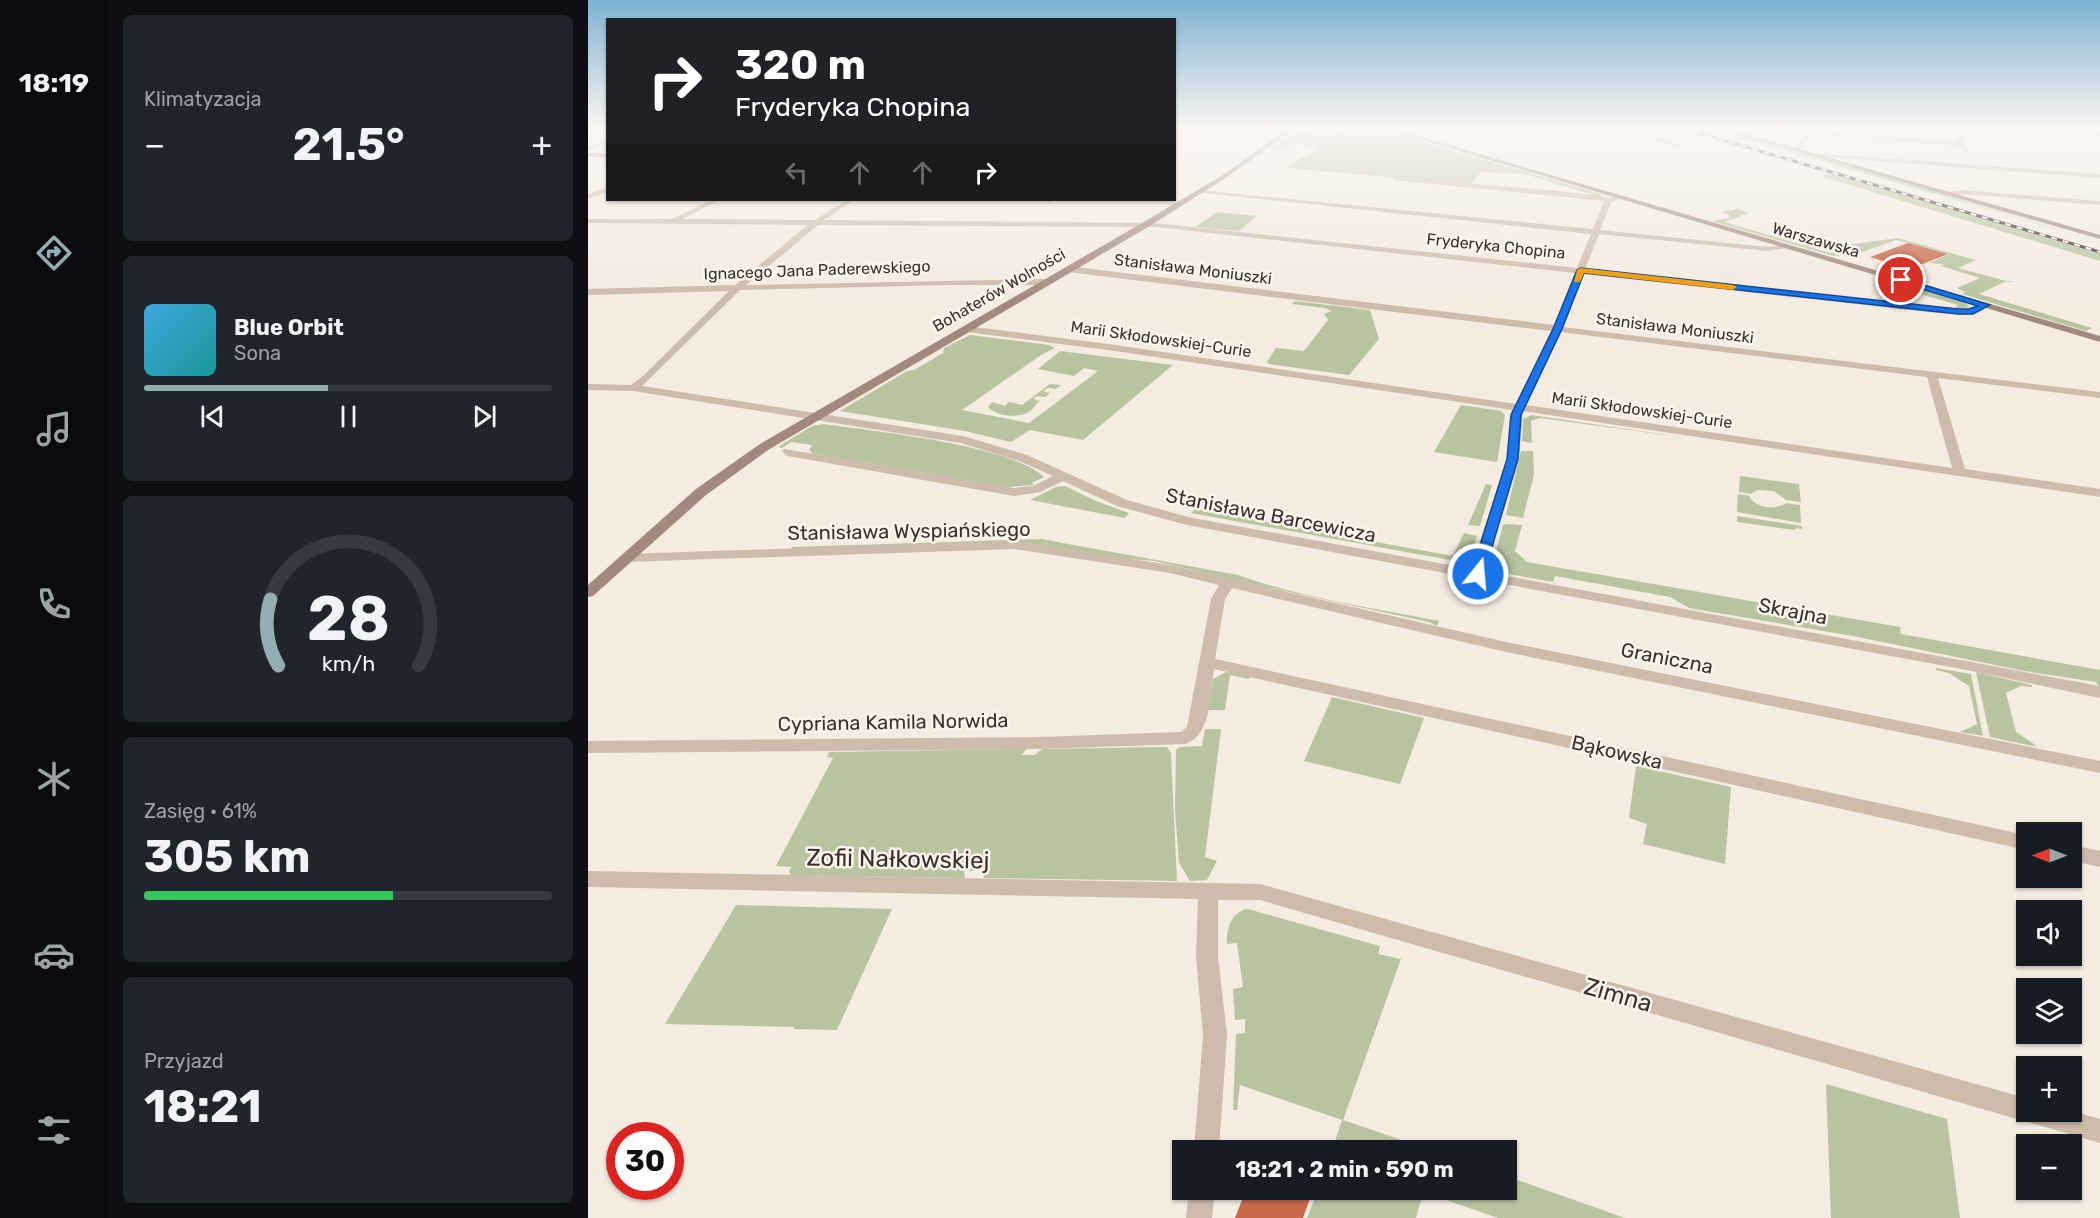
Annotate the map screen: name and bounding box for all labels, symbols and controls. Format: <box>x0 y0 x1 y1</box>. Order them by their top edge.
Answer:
text: 320 m <box>735 40 866 90</box>
icon: right <box>636 42 714 120</box>
text: 18:19 <box>19 67 89 99</box>
text: Klimatyzacja <box>144 87 262 111</box>
text: Fryderyka Chopina <box>735 91 970 123</box>
text: 21.5° <box>292 118 404 171</box>
text: − <box>144 125 165 164</box>
text: + <box>531 125 552 164</box>
icon: left <box>780 156 813 189</box>
icon: ahead <box>843 156 876 189</box>
icon: ahead <box>906 156 939 189</box>
icon: right <box>969 156 1002 189</box>
street label: Warszawska <box>1770 218 1862 262</box>
street label: Fryderyka Chopina <box>1426 229 1566 263</box>
icon: directions <box>33 232 75 274</box>
street label: Bohaterów Wolności <box>929 244 1069 336</box>
street label: Stanisława Moniuszki <box>1113 250 1273 288</box>
pin <box>1875 254 1926 305</box>
street label: Ignacego Jana Paderewskiego <box>703 257 931 283</box>
icon: arrive <box>1884 263 1917 296</box>
street label: Stanisława Moniuszki <box>1595 309 1755 347</box>
text: Blue Orbit <box>234 314 344 341</box>
street label: Marii Skłodowskiej-Curie <box>1069 317 1253 361</box>
text: Sona <box>234 341 281 365</box>
street label: Marii Skłodowskiej-Curie <box>1550 388 1734 432</box>
icon: previous <box>196 400 229 433</box>
icon: pause <box>332 400 365 433</box>
icon: next <box>468 400 501 433</box>
icon: music <box>33 408 75 450</box>
street label: Stanisława Barcewicza <box>1164 483 1378 547</box>
street label: Stanisława Wyspiańskiego <box>787 517 1031 545</box>
position arrow <box>1446 542 1510 606</box>
text: 28 <box>307 582 389 656</box>
icon: phone <box>33 583 75 625</box>
street label: Skrajna <box>1757 593 1829 629</box>
street label: Graniczna <box>1619 637 1715 679</box>
text: km/h <box>321 651 375 676</box>
street label: Cypriana Kamila Norwida <box>777 708 1009 736</box>
street label: Bąkowska <box>1569 730 1665 774</box>
icon: climate <box>33 758 75 800</box>
text: Zasięg · 61% <box>144 799 257 823</box>
north arrow <box>2016 822 2082 888</box>
map controls <box>2016 822 2082 1200</box>
text: 305 km <box>144 830 310 883</box>
street label: Zofii Nałkowskiej <box>806 843 990 875</box>
button: sound <box>2016 900 2082 966</box>
icon: car <box>33 934 75 976</box>
street label: Zimna <box>1581 972 1655 1018</box>
button: layers <box>2016 978 2082 1044</box>
text: Przyjazd <box>144 1049 224 1073</box>
button: + <box>2016 1056 2082 1122</box>
text: 18:21 <box>144 1080 262 1133</box>
icon: filters <box>33 1109 75 1151</box>
speed limit sign: 30 <box>606 1122 684 1200</box>
button: − <box>2016 1134 2082 1200</box>
text: 18:21 · 2 min · 590 m <box>1235 1156 1454 1183</box>

